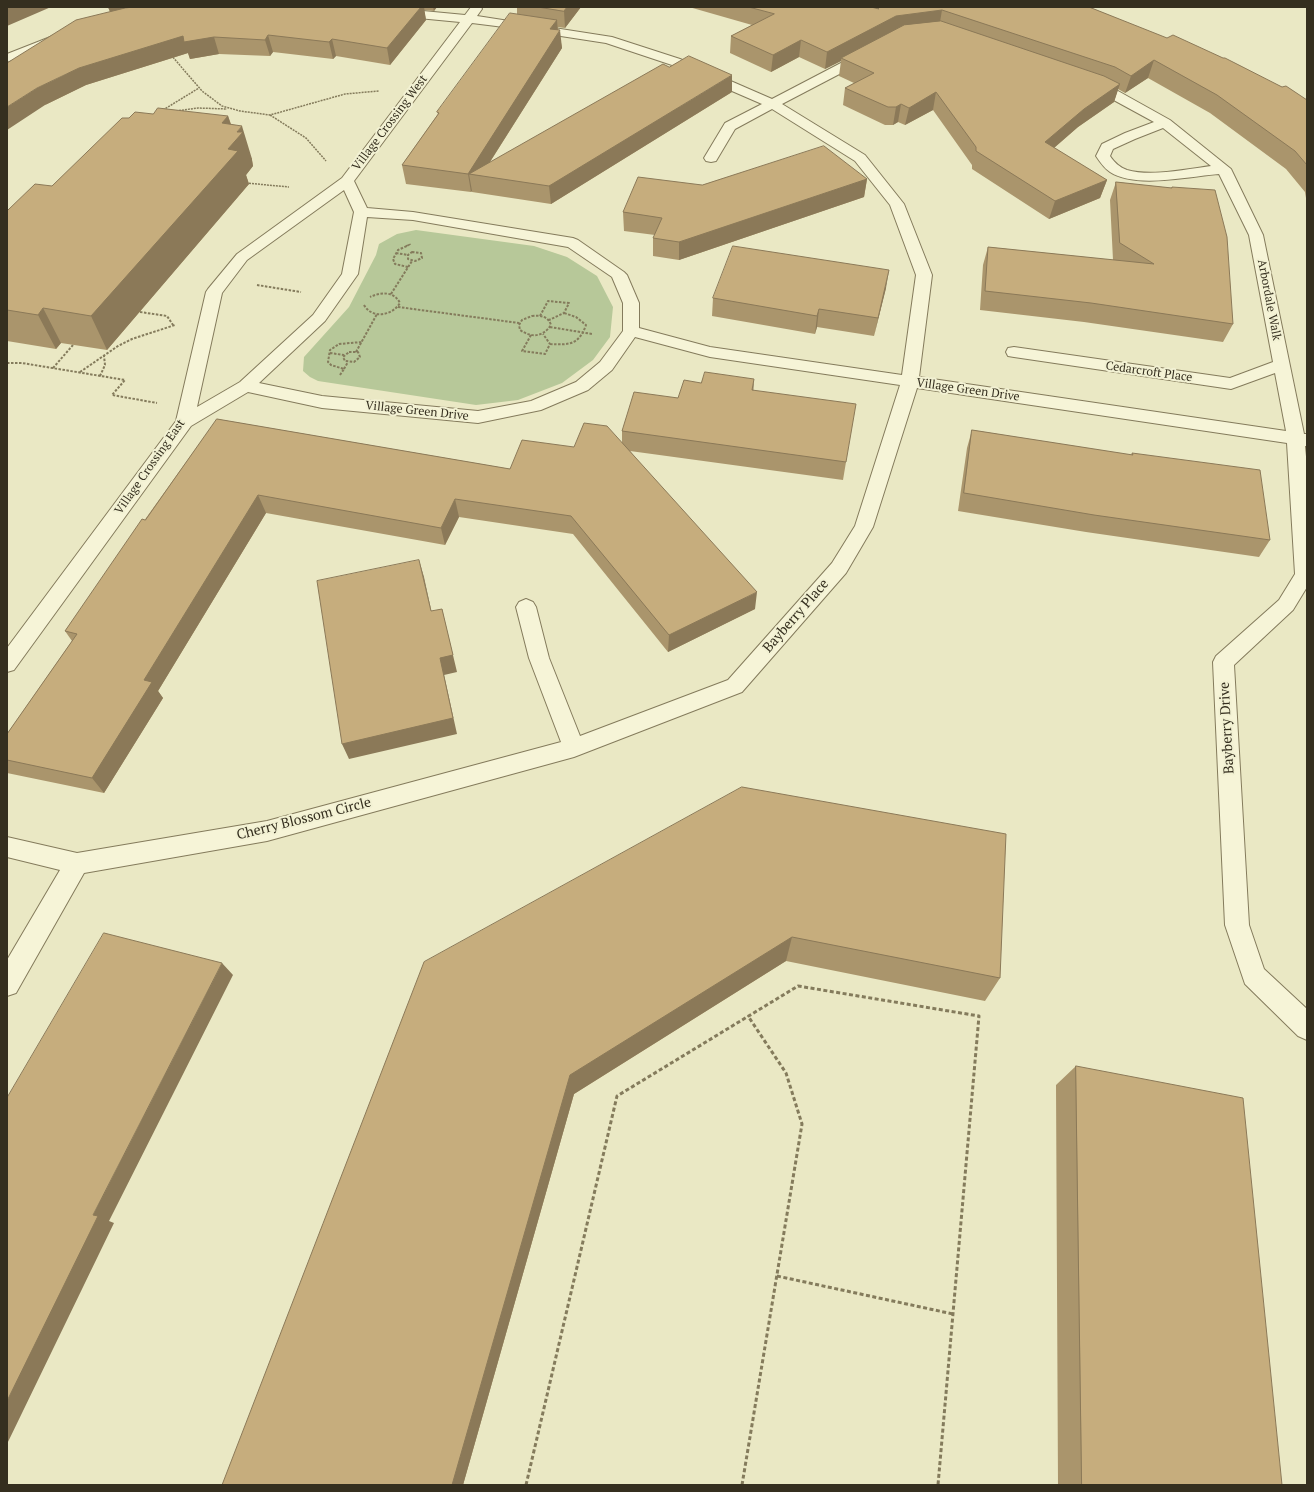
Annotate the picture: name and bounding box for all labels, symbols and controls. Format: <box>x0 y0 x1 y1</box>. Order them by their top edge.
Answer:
street label: Village Crossing West <box>349 72 431 174</box>
street label: Arbordale Walk <box>1254 258 1284 342</box>
street label: Cedarcroft Place <box>1105 359 1193 385</box>
street label: Village Green Drive <box>916 376 1020 404</box>
street label: Village Green Drive <box>365 398 469 424</box>
street label: Village Crossing East <box>112 417 188 517</box>
street label: Bayberry Place <box>760 576 832 656</box>
street label: Bayberry Drive <box>1216 681 1238 775</box>
street label: Cherry Blossom Circle <box>235 794 373 844</box>

